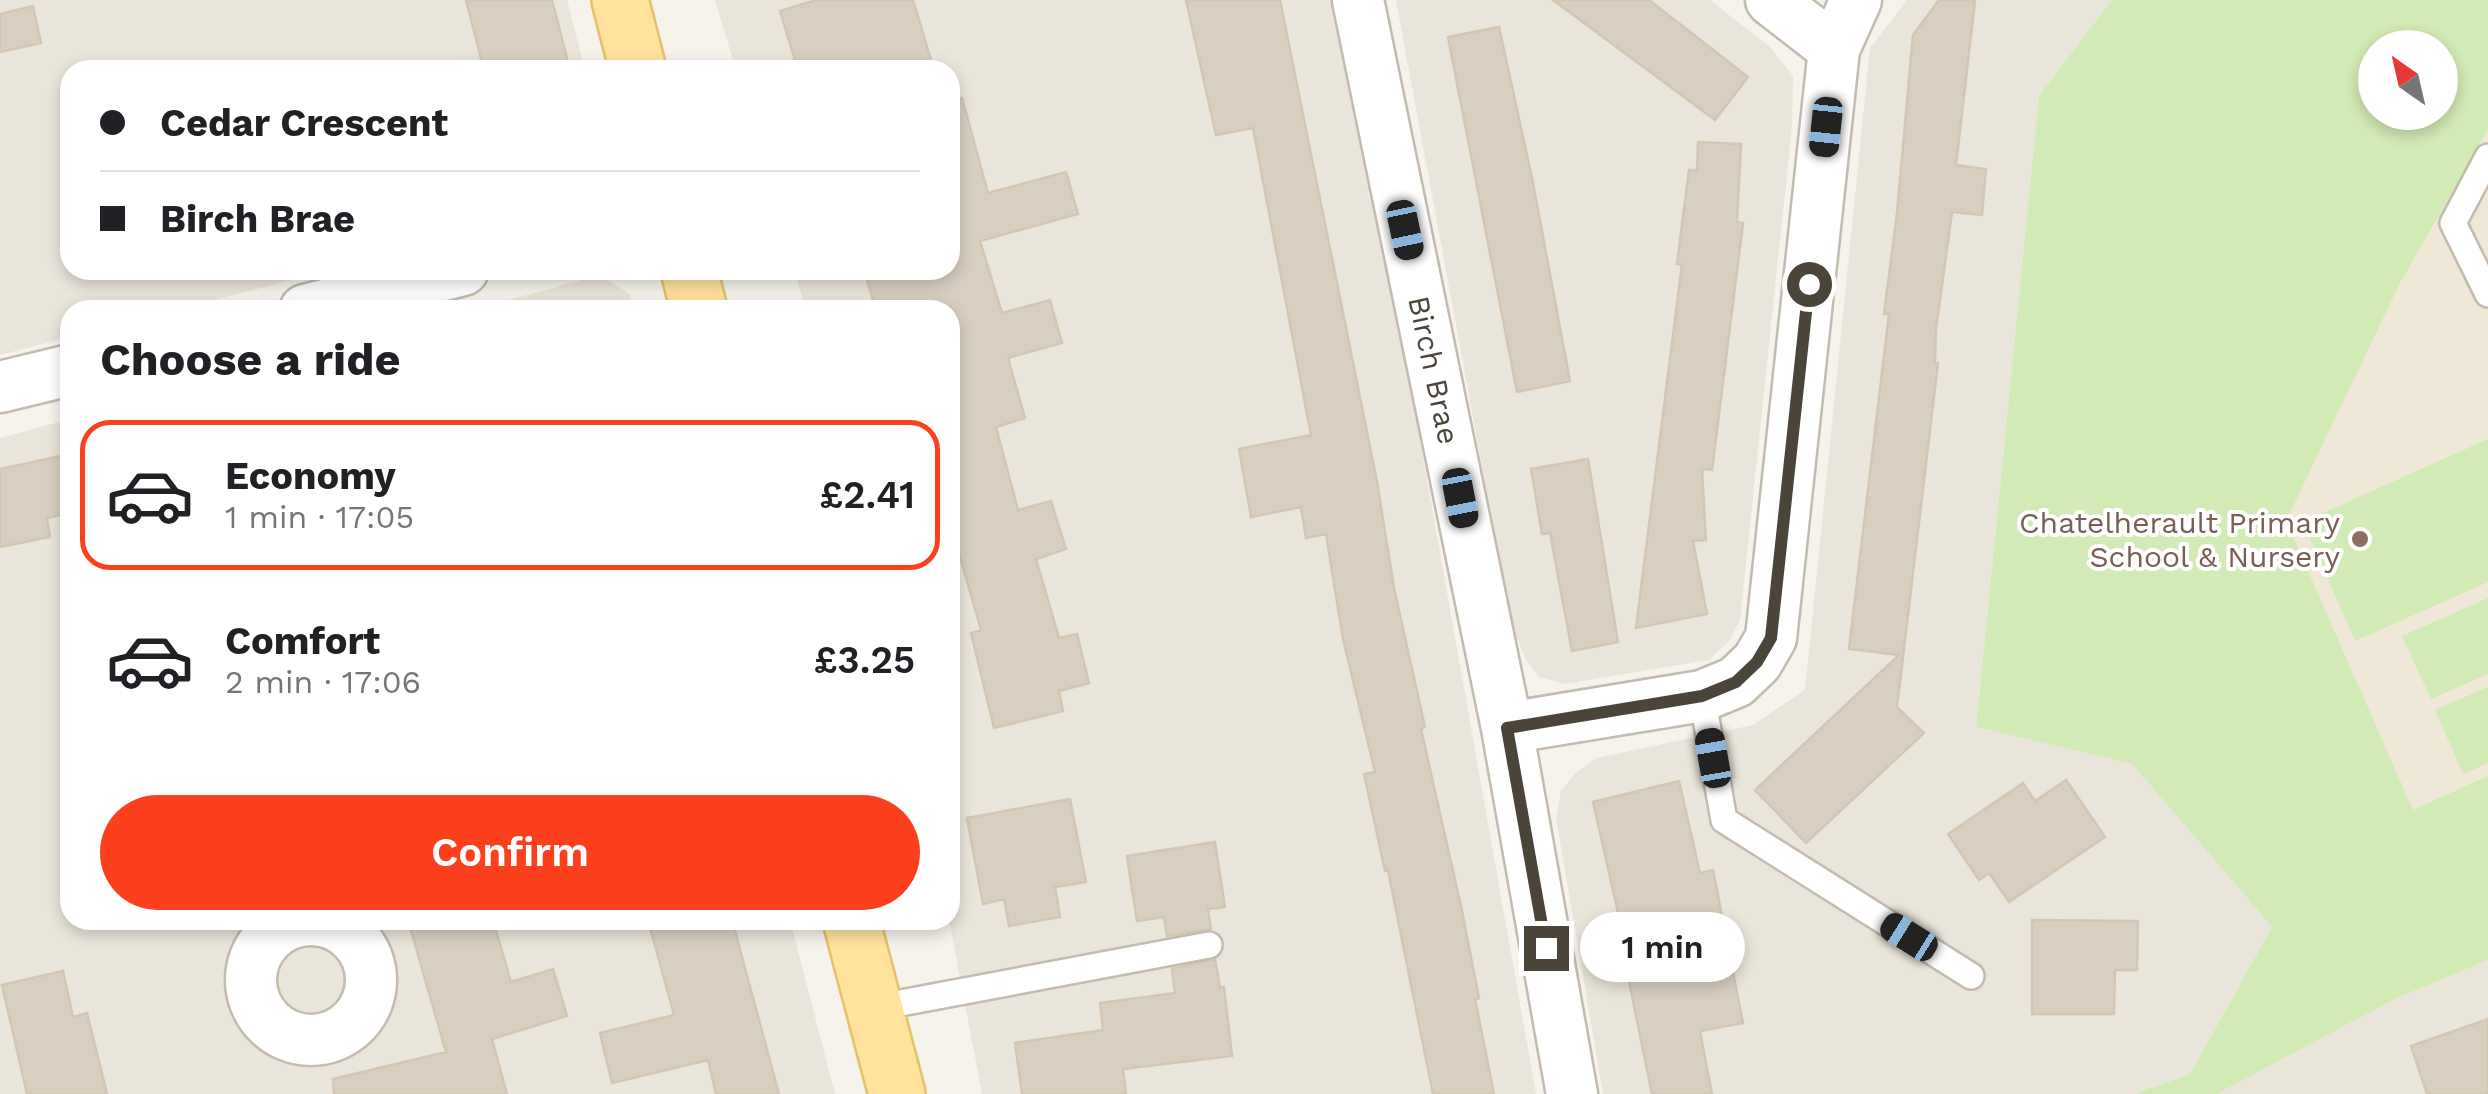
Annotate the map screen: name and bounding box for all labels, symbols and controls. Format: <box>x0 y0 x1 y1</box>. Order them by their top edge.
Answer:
north arrow <box>2358 30 2458 130</box>
map controls <box>2358 30 2458 130</box>
car <box>1808 96 1844 158</box>
text: Cedar Crescent <box>160 101 448 145</box>
text: Birch Brae <box>160 197 355 241</box>
car <box>1384 198 1426 262</box>
route start <box>1787 262 1832 307</box>
street label: Birch Brae <box>1401 293 1467 447</box>
text: Choose a ride <box>100 333 400 386</box>
icon: car <box>105 450 195 540</box>
text: Economy <box>225 454 396 498</box>
car <box>1440 466 1480 530</box>
text: £2.41 <box>819 473 915 517</box>
text: 1 min · 17:05 <box>225 498 414 536</box>
place label: Chatelherault Primary School & Nursery <box>2019 505 2341 574</box>
marker: Chatelherault Primary School & Nursery <box>2349 528 2371 550</box>
icon: car <box>105 615 195 705</box>
text: Comfort <box>225 619 380 663</box>
text: £3.25 <box>814 638 915 682</box>
text: 2 min · 17:06 <box>225 663 421 701</box>
car <box>1693 726 1733 790</box>
button: Confirm <box>100 795 920 910</box>
car <box>1876 908 1942 966</box>
callout: 1 min <box>1581 913 1746 983</box>
route end <box>1524 926 1569 971</box>
text: 1 min <box>1621 928 1704 966</box>

